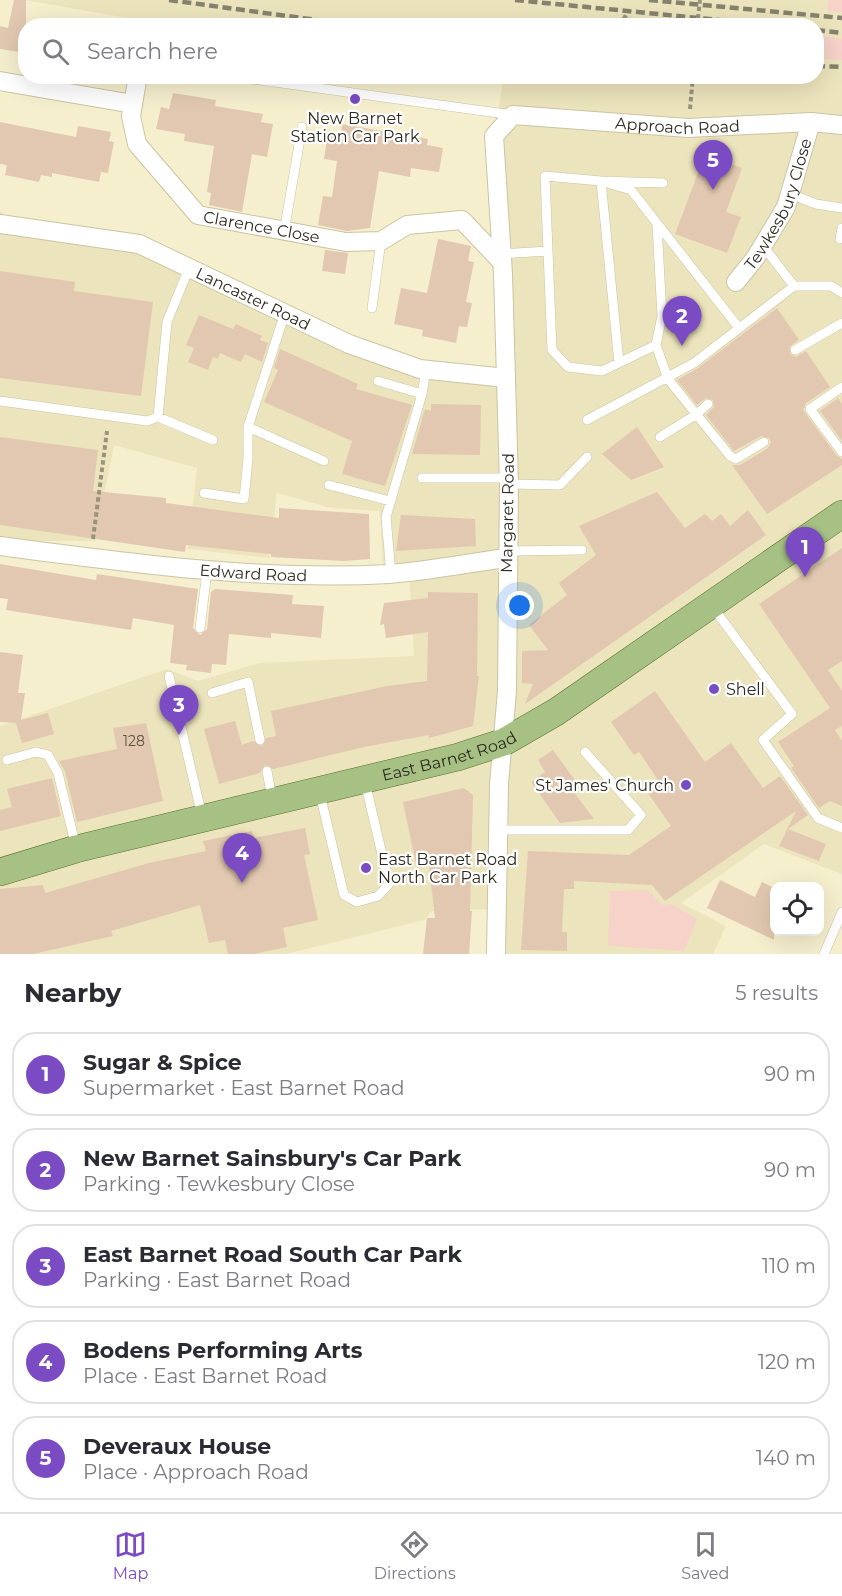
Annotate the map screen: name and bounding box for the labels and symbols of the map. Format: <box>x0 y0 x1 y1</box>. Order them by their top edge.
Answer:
marker: New Barnet Station Car Park <box>348 92 362 106</box>
place label: New Barnet Station Car Park <box>290 109 420 146</box>
street label: Approach Road <box>615 114 740 138</box>
street label: Tewkesbury Close <box>741 136 816 274</box>
pin: 5 <box>694 140 732 190</box>
street label: Clarence Close <box>202 207 321 247</box>
street label: Lancaster Road <box>193 264 313 334</box>
pin: 2 <box>662 296 702 346</box>
street label: Margaret Road <box>497 453 518 573</box>
pin: 1 <box>786 528 824 577</box>
street label: Edward Road <box>199 561 308 585</box>
your location <box>505 591 534 620</box>
place label: Shell <box>726 680 765 699</box>
marker: Shell <box>707 682 721 696</box>
pin: 3 <box>160 686 198 735</box>
street label: East Barnet Road <box>380 728 520 785</box>
house number: 128 <box>123 732 145 750</box>
place label: St James' Church <box>535 776 674 795</box>
marker: St James' Church <box>679 778 693 792</box>
pin: 4 <box>222 834 262 883</box>
place label: East Barnet Road North Car Park <box>378 850 517 887</box>
marker: East Barnet Road North Car Park <box>359 861 373 875</box>

